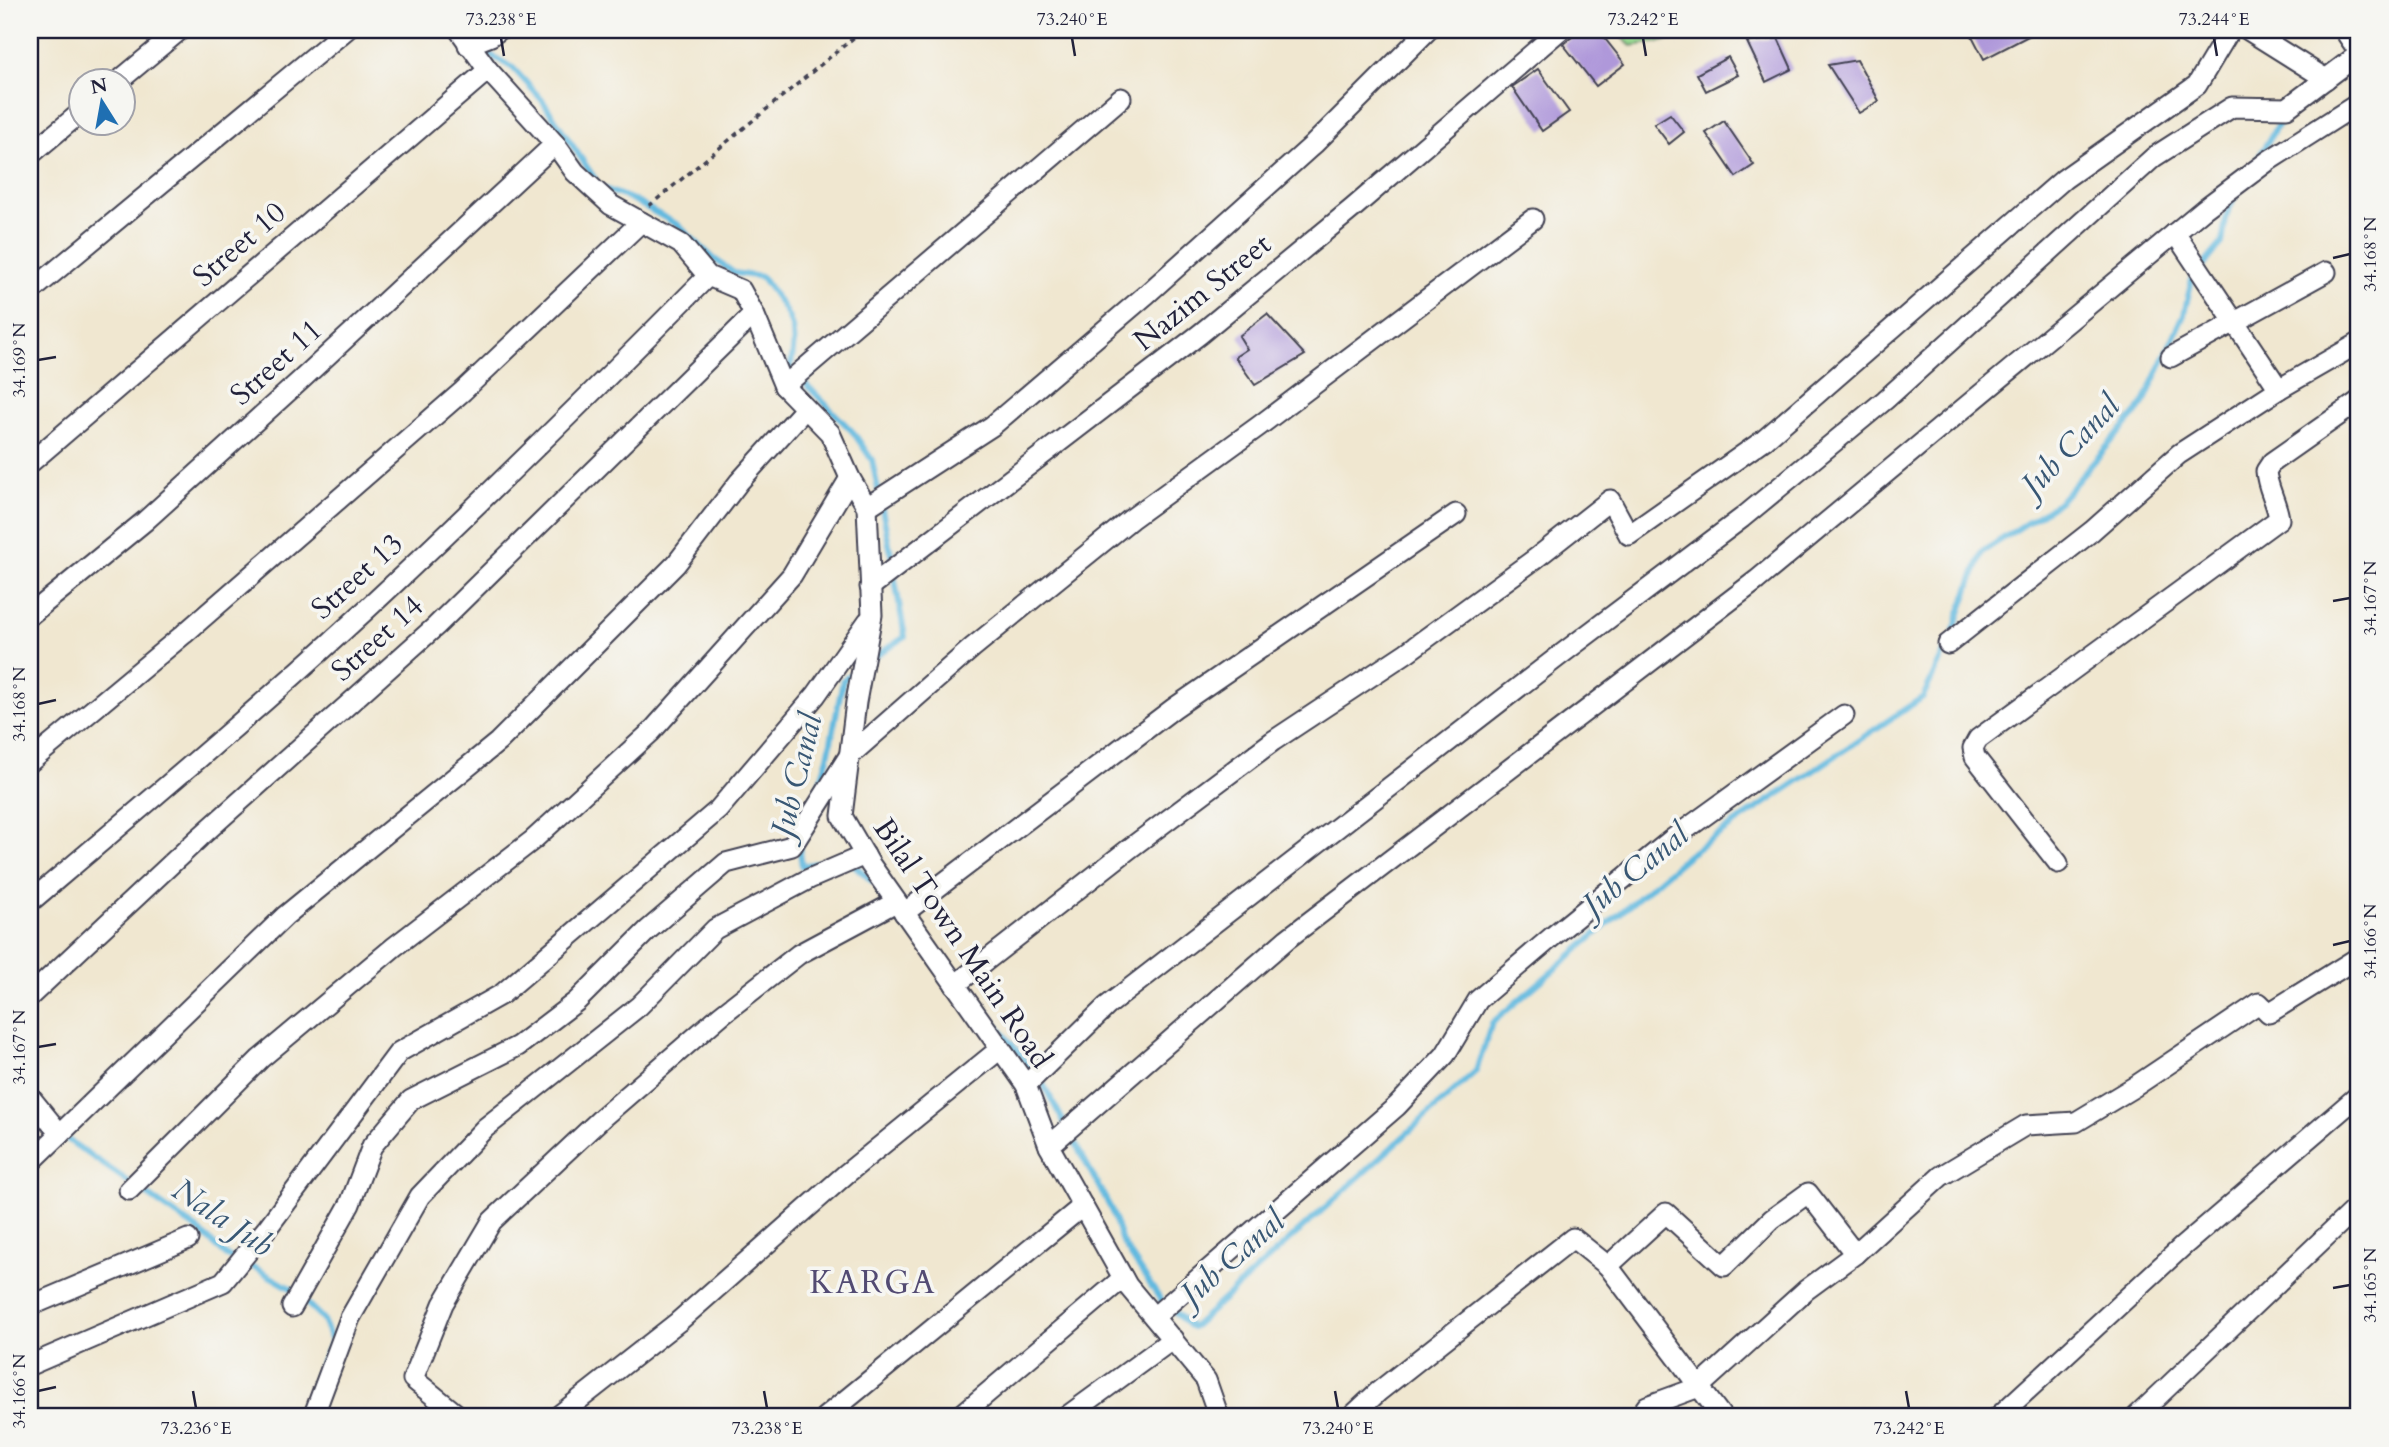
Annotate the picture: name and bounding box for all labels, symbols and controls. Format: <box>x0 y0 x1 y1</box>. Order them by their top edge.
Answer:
text: 73.238°E <box>466 7 537 32</box>
text: 73.240°E <box>1037 7 1108 32</box>
text: 73.242°E <box>1608 7 1679 32</box>
text: 73.244°E <box>2179 7 2250 32</box>
north arrow <box>66 66 136 136</box>
text: N <box>88 72 110 101</box>
street label: Street 10 <box>184 193 295 296</box>
text: 34.168°N <box>2358 216 2383 292</box>
street label: Nazim Street <box>1125 224 1280 361</box>
street label: Street 11 <box>221 310 331 415</box>
text: 34.169°N <box>7 322 32 398</box>
water label: Jub Canal <box>2006 384 2131 511</box>
street label: Street 13 <box>302 524 412 629</box>
text: 34.167°N <box>2358 560 2383 636</box>
street label: Street 14 <box>322 586 432 691</box>
text: 34.168°N <box>7 666 32 742</box>
water label: Jub Canal <box>759 708 834 848</box>
street label: Bilal Town Main Road <box>864 810 1062 1076</box>
water label: Jub Canal <box>1567 812 1699 931</box>
text: 34.166°N <box>2358 903 2383 979</box>
text: 34.167°N <box>7 1009 32 1085</box>
water label: Nala Jub <box>163 1168 281 1268</box>
water label: Jub Canal <box>1165 1199 1296 1320</box>
text: 34.165°N <box>2358 1247 2383 1323</box>
district label: KARGA <box>810 1261 936 1305</box>
text: 34.166°N <box>7 1353 32 1429</box>
text: 73.236°E <box>161 1416 232 1441</box>
text: 73.238°E <box>732 1416 803 1441</box>
text: 73.240°E <box>1303 1416 1374 1441</box>
text: 73.242°E <box>1874 1416 1945 1441</box>

